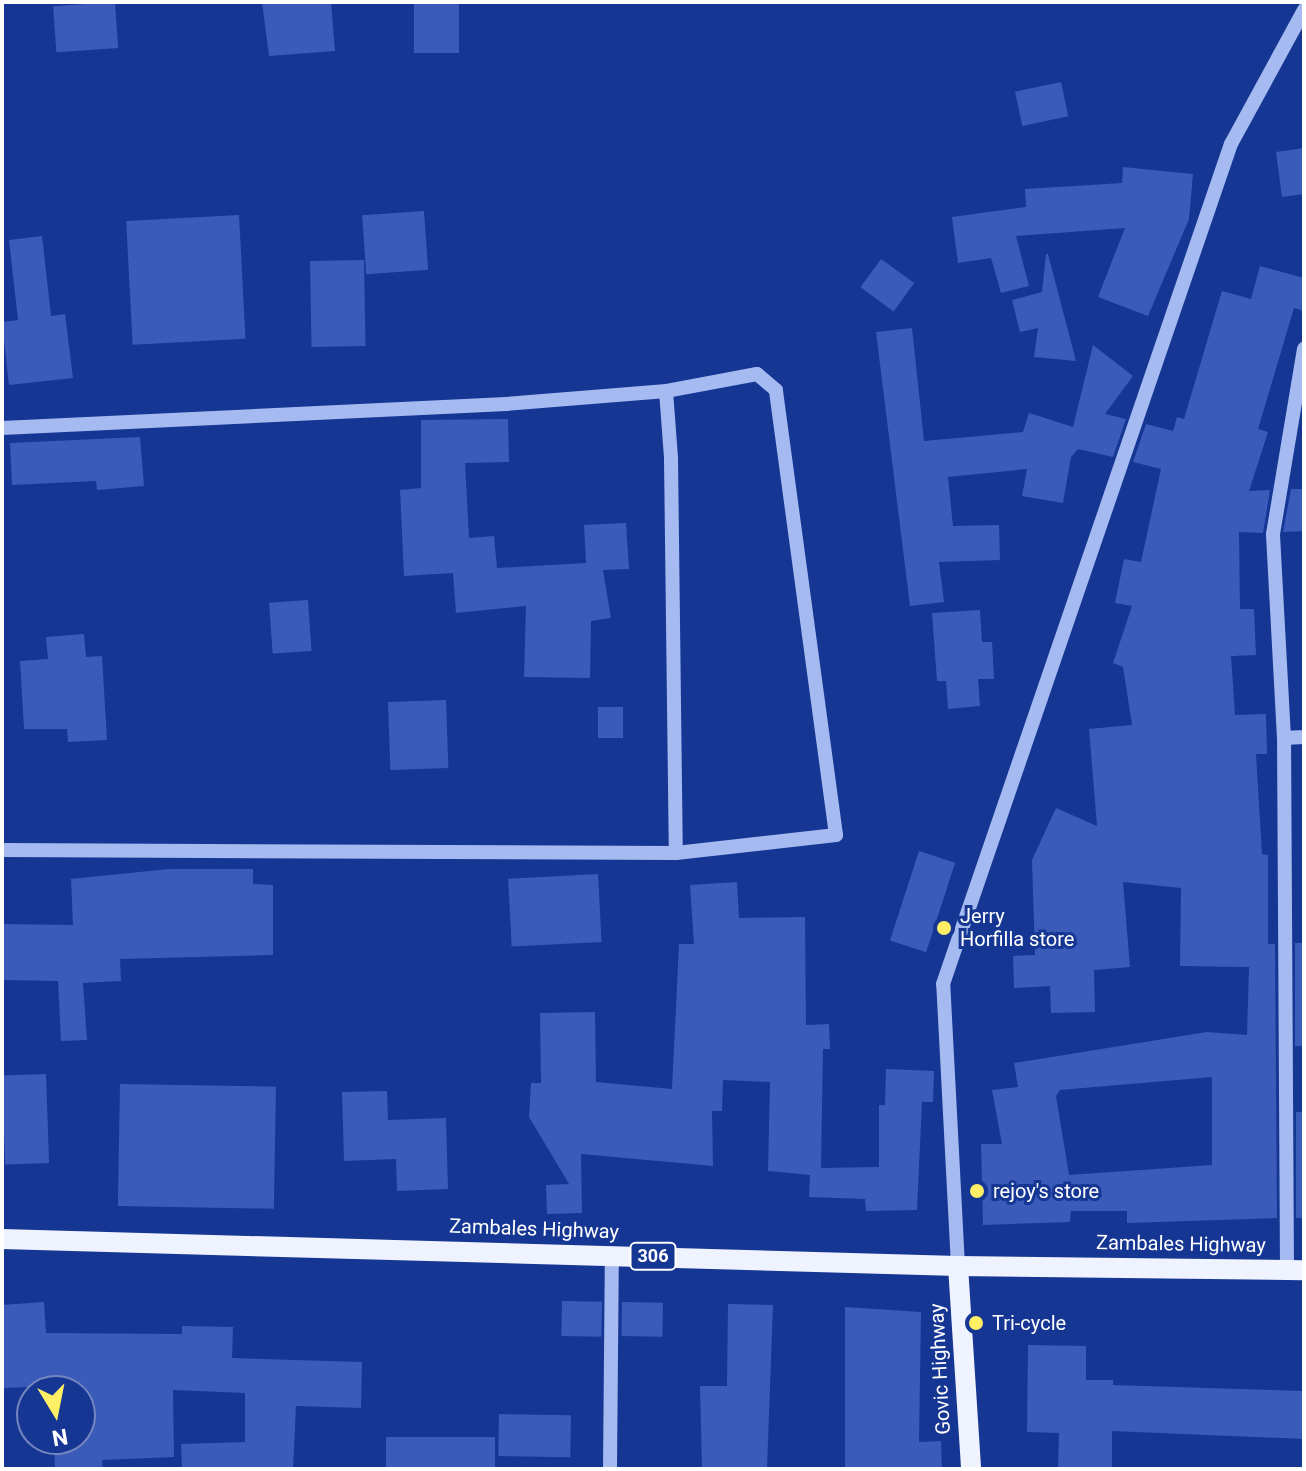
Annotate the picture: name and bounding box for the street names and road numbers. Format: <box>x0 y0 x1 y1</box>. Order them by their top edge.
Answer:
street label: Zambales Highway <box>449 1214 619 1244</box>
street label: Zambales Highway <box>1096 1231 1266 1257</box>
road number: 306 <box>629 1242 677 1270</box>
street label: Govic Highway <box>925 1303 955 1435</box>

